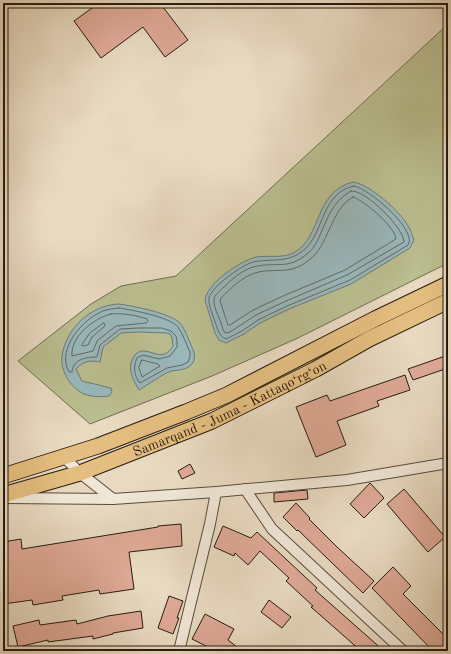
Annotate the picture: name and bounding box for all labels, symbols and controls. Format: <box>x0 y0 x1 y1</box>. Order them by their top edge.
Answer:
street label: Samarqand - Juma - Kattaqo‘rg‘on <box>131 358 329 459</box>

